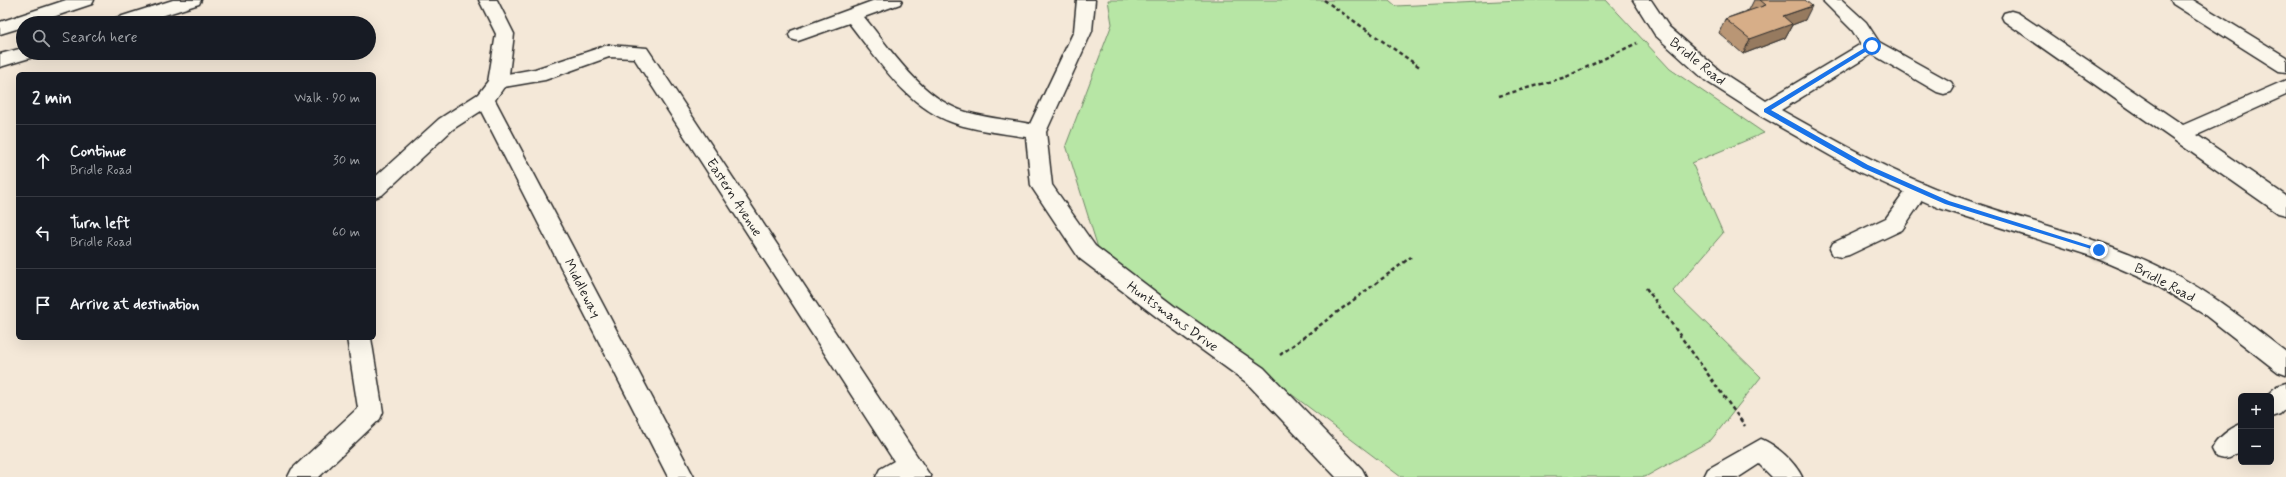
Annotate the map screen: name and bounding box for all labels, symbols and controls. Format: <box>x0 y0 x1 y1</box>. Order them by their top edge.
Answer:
search box <box>16 16 376 60</box>
icon: search <box>30 27 52 49</box>
text: Search here <box>62 28 138 48</box>
street label: Bridle Road <box>1666 34 1729 90</box>
route start <box>1863 37 1881 55</box>
text: 2 min <box>32 87 72 109</box>
text: Walk · 90 m <box>294 90 360 107</box>
text: Continue <box>70 142 126 162</box>
icon: ahead <box>32 150 54 172</box>
text: 30 m <box>333 152 360 169</box>
street label: Eastern Avenue <box>702 155 766 240</box>
text: Bridle Road <box>70 162 132 179</box>
text: Turn left <box>70 214 130 234</box>
icon: left <box>32 222 54 244</box>
text: 60 m <box>332 224 360 241</box>
text: Bridle Road <box>70 234 132 251</box>
route end <box>2090 241 2108 259</box>
street label: Middleway <box>560 256 605 321</box>
street label: Bridle Road <box>2131 259 2198 307</box>
street label: Huntsmans Drive <box>1123 277 1222 356</box>
icon: arrive <box>32 294 54 316</box>
text: Arrive at destination <box>70 295 199 315</box>
map controls <box>2238 393 2274 465</box>
button: + <box>2238 393 2274 429</box>
button: − <box>2238 429 2274 465</box>

